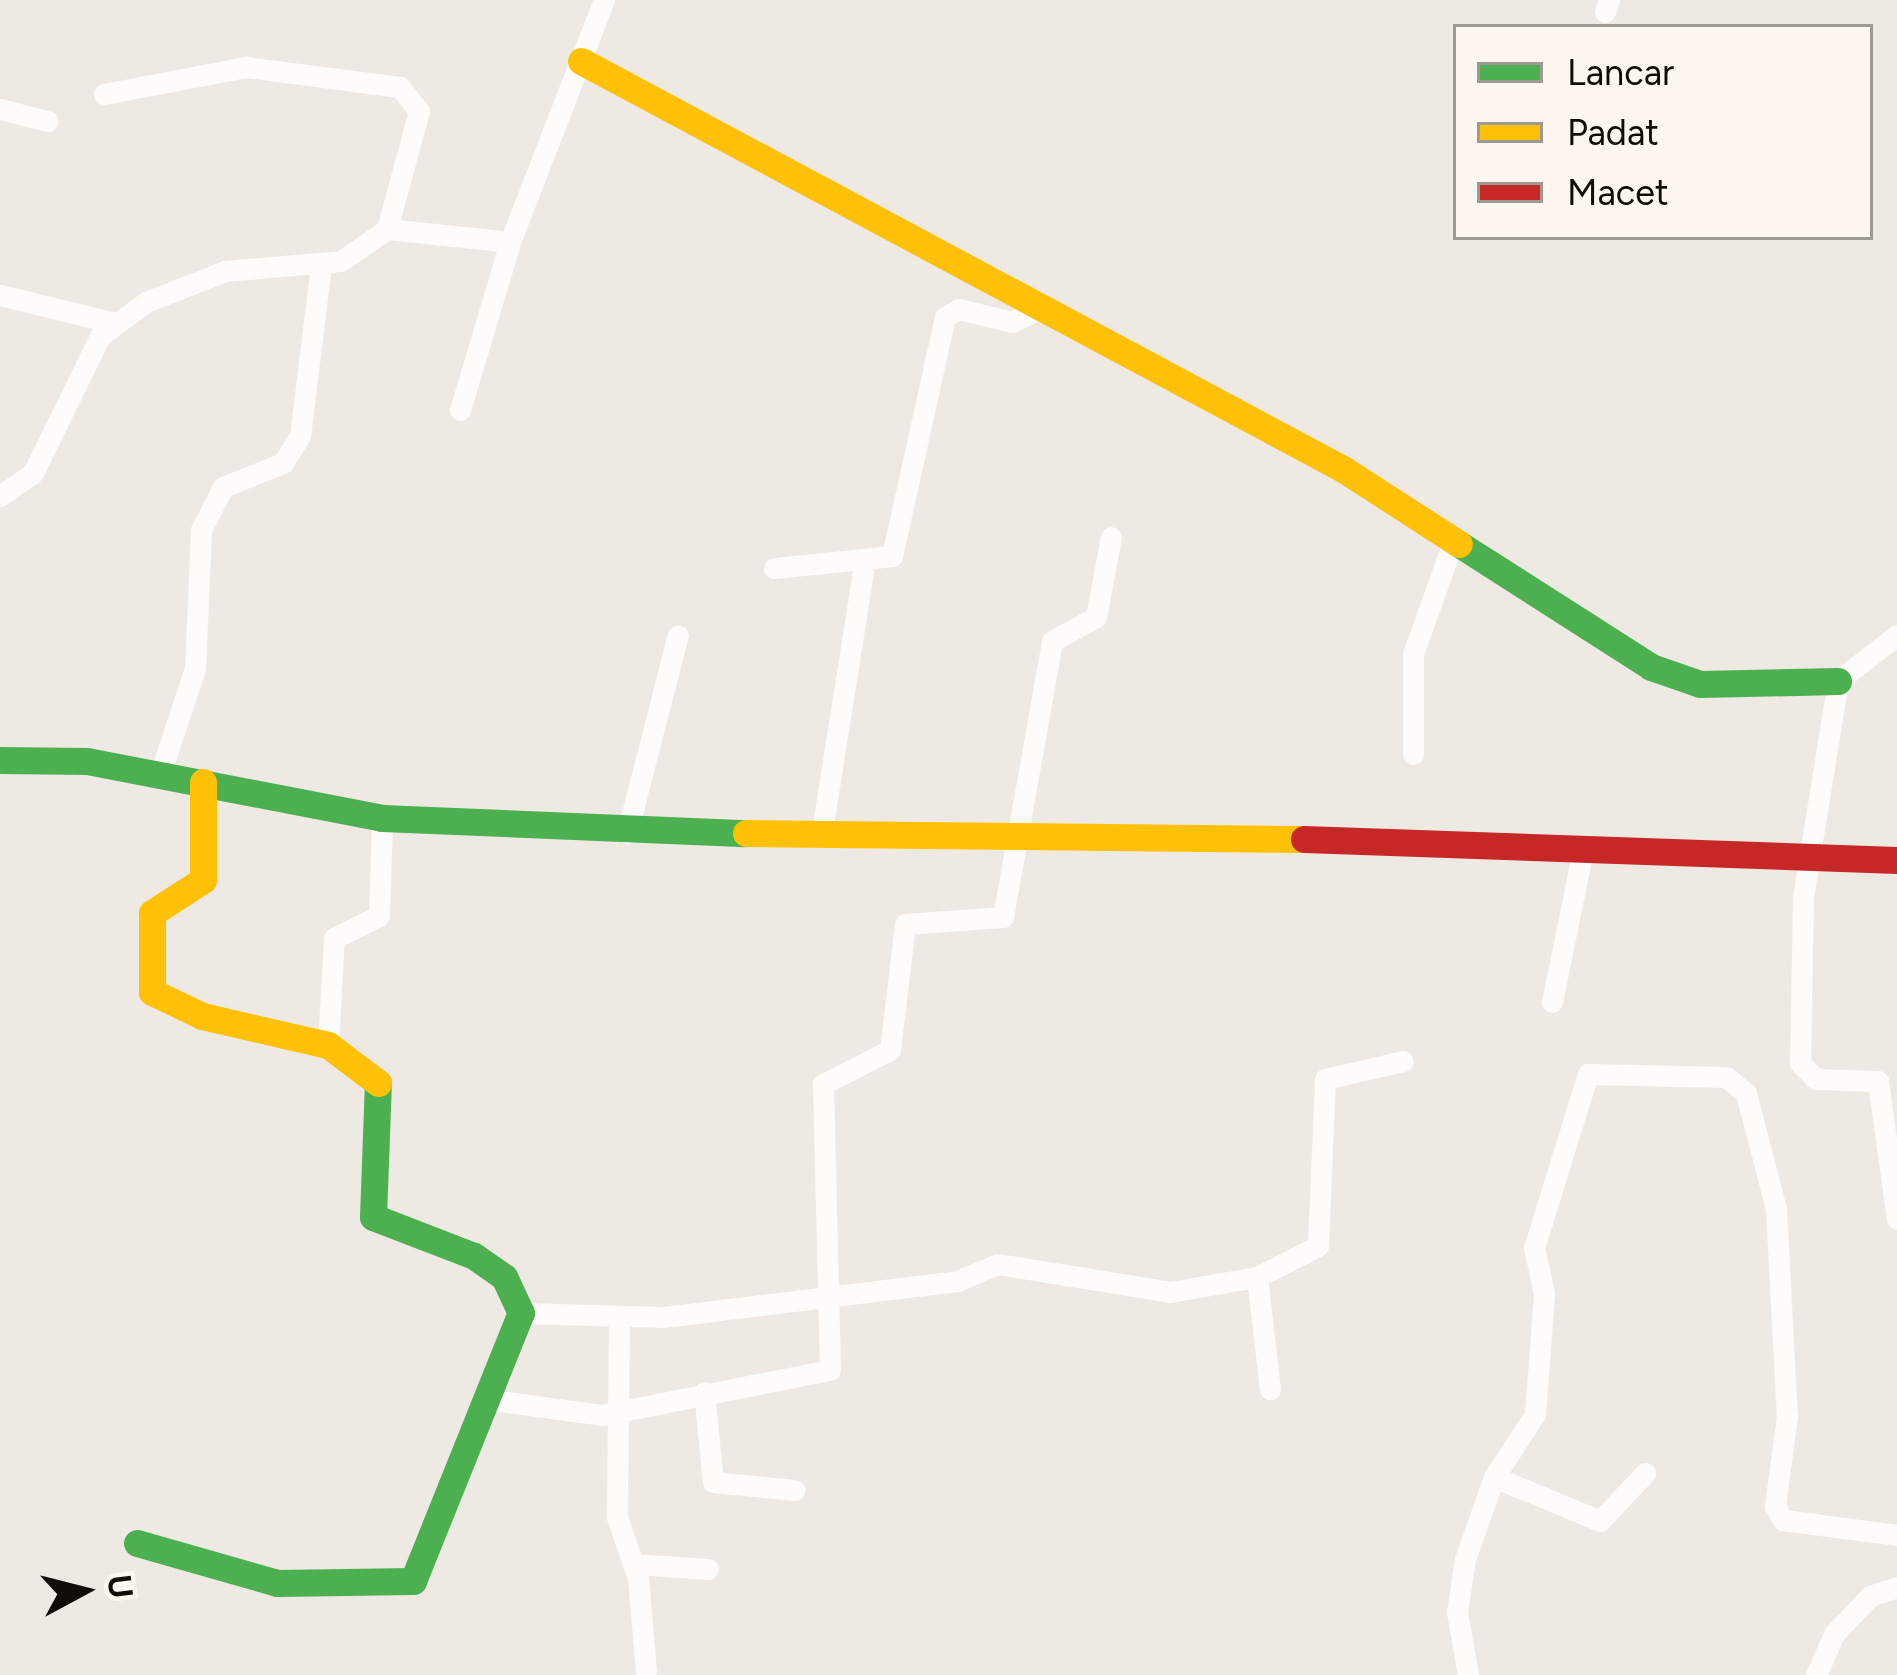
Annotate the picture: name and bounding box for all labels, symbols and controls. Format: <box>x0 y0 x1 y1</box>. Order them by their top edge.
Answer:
legend <box>1453 24 1873 240</box>
text: Lancar <box>1567 51 1674 94</box>
text: Padat <box>1567 111 1659 154</box>
text: Macet <box>1567 171 1669 214</box>
north arrow <box>24 1531 144 1651</box>
text: U <box>99 1573 141 1600</box>

